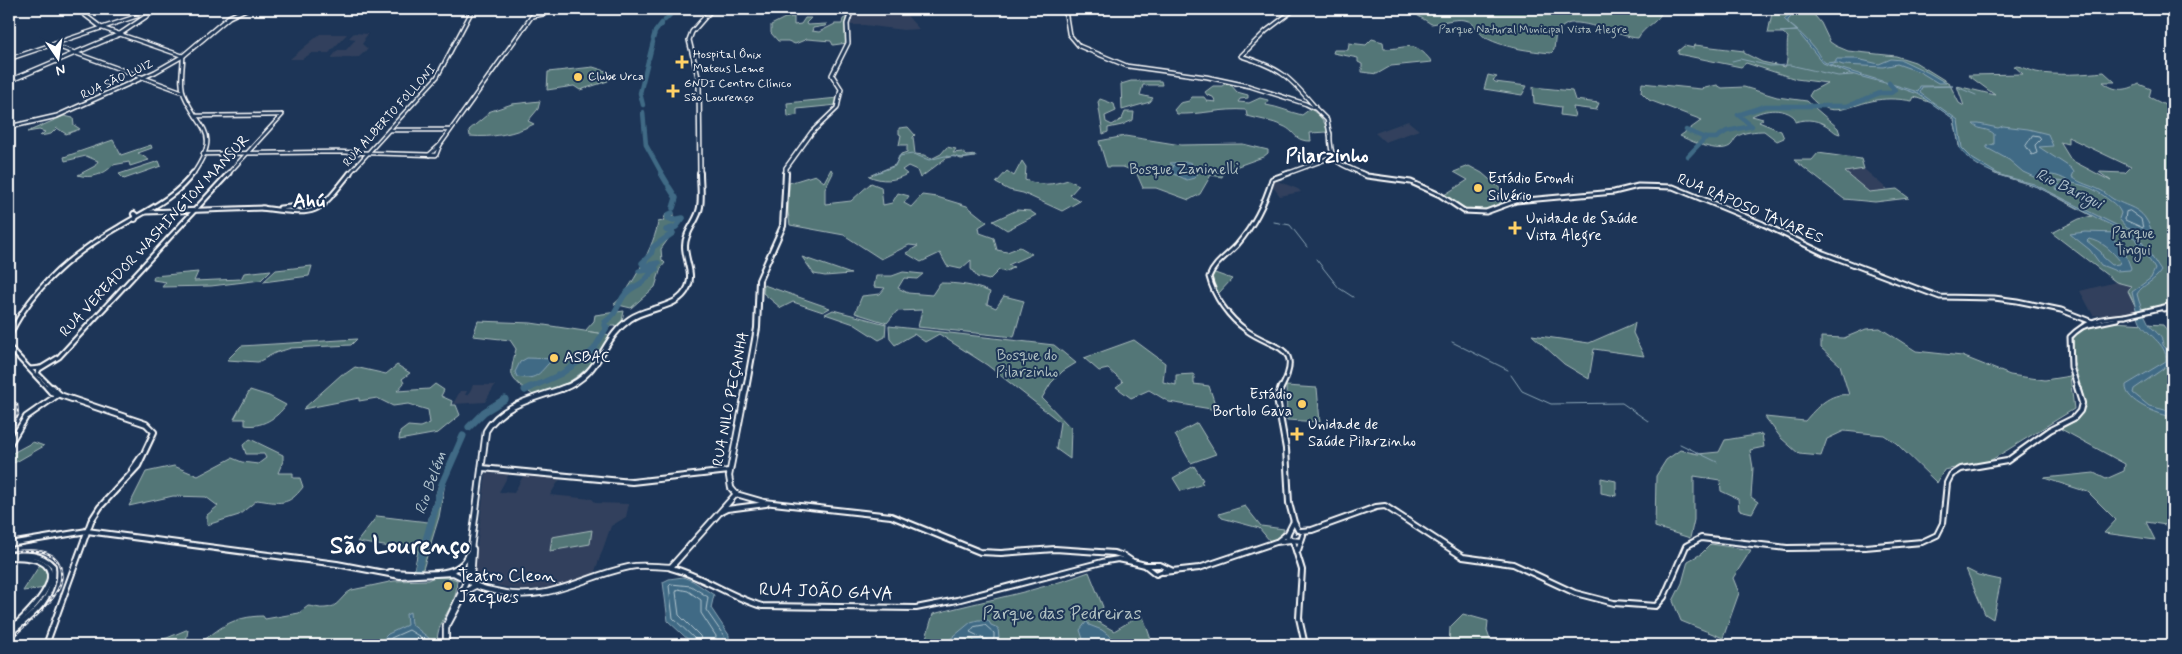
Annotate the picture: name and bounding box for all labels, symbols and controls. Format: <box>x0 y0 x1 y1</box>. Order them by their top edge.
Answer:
park label: Parque Natural Municipal Vista Alegre <box>1439 22 1628 39</box>
north arrow <box>32 32 82 82</box>
place label: Hospital Ônix Mateus Leme <box>693 47 764 77</box>
marker: Hospital Ônix Mateus Leme <box>675 55 689 69</box>
street label: RUA SÃO LUIZ <box>78 56 156 104</box>
text: N <box>54 60 67 80</box>
street label: RUA ALBERTO FOLLONI <box>340 61 440 171</box>
place label: Clube Urca <box>588 69 644 85</box>
marker: Clube Urca <box>572 71 584 83</box>
place label: GNDI Centro Clínico São Lourenço <box>684 76 792 106</box>
marker: GNDI Centro Clínico São Lourenço <box>666 84 680 98</box>
street label: RUA VEREADOR WASHINGTON MANSUR <box>56 130 255 342</box>
district label: Pilarzinho <box>1285 143 1369 170</box>
park label: Bosque Zaninelli <box>1129 160 1239 180</box>
water label: Rio Barigui <box>2031 164 2108 217</box>
place label: Estádio Erondi Silvério <box>1488 169 1574 206</box>
street label: RUA RAPOSO TAVARES <box>1674 169 1826 249</box>
marker: Estádio Erondi Silvério <box>1472 182 1484 194</box>
district label: Ahú <box>293 188 325 215</box>
place label: Unidade de Saúde Vista Alegre <box>1526 209 1638 247</box>
marker: Unidade de Saúde Vista Alegre <box>1508 221 1522 235</box>
park label: Parque Tingui <box>2111 224 2155 262</box>
street label: RUA NILO PEÇANHA <box>708 330 754 468</box>
park label: Bosque do Pilarzinho <box>996 346 1058 383</box>
place label: ASBAC <box>564 348 611 368</box>
marker: ASBAC <box>548 352 560 364</box>
place label: Estádio Bortolo Gava <box>1213 385 1292 422</box>
marker: Estádio Bortolo Gava <box>1296 398 1308 410</box>
place label: Unidade de Saúde Pilarzinho <box>1308 415 1416 452</box>
marker: Unidade de Saúde Pilarzinho <box>1290 427 1304 441</box>
water label: Rio Belém <box>410 449 452 517</box>
district label: São Lourenço <box>330 531 470 562</box>
place label: Teatro Cleon Jacques <box>458 564 556 609</box>
street label: RUA JOÃO GAVA <box>759 578 893 606</box>
marker: Teatro Cleon Jacques <box>442 580 454 592</box>
park label: Parque das Pedreiras <box>982 602 1142 626</box>

